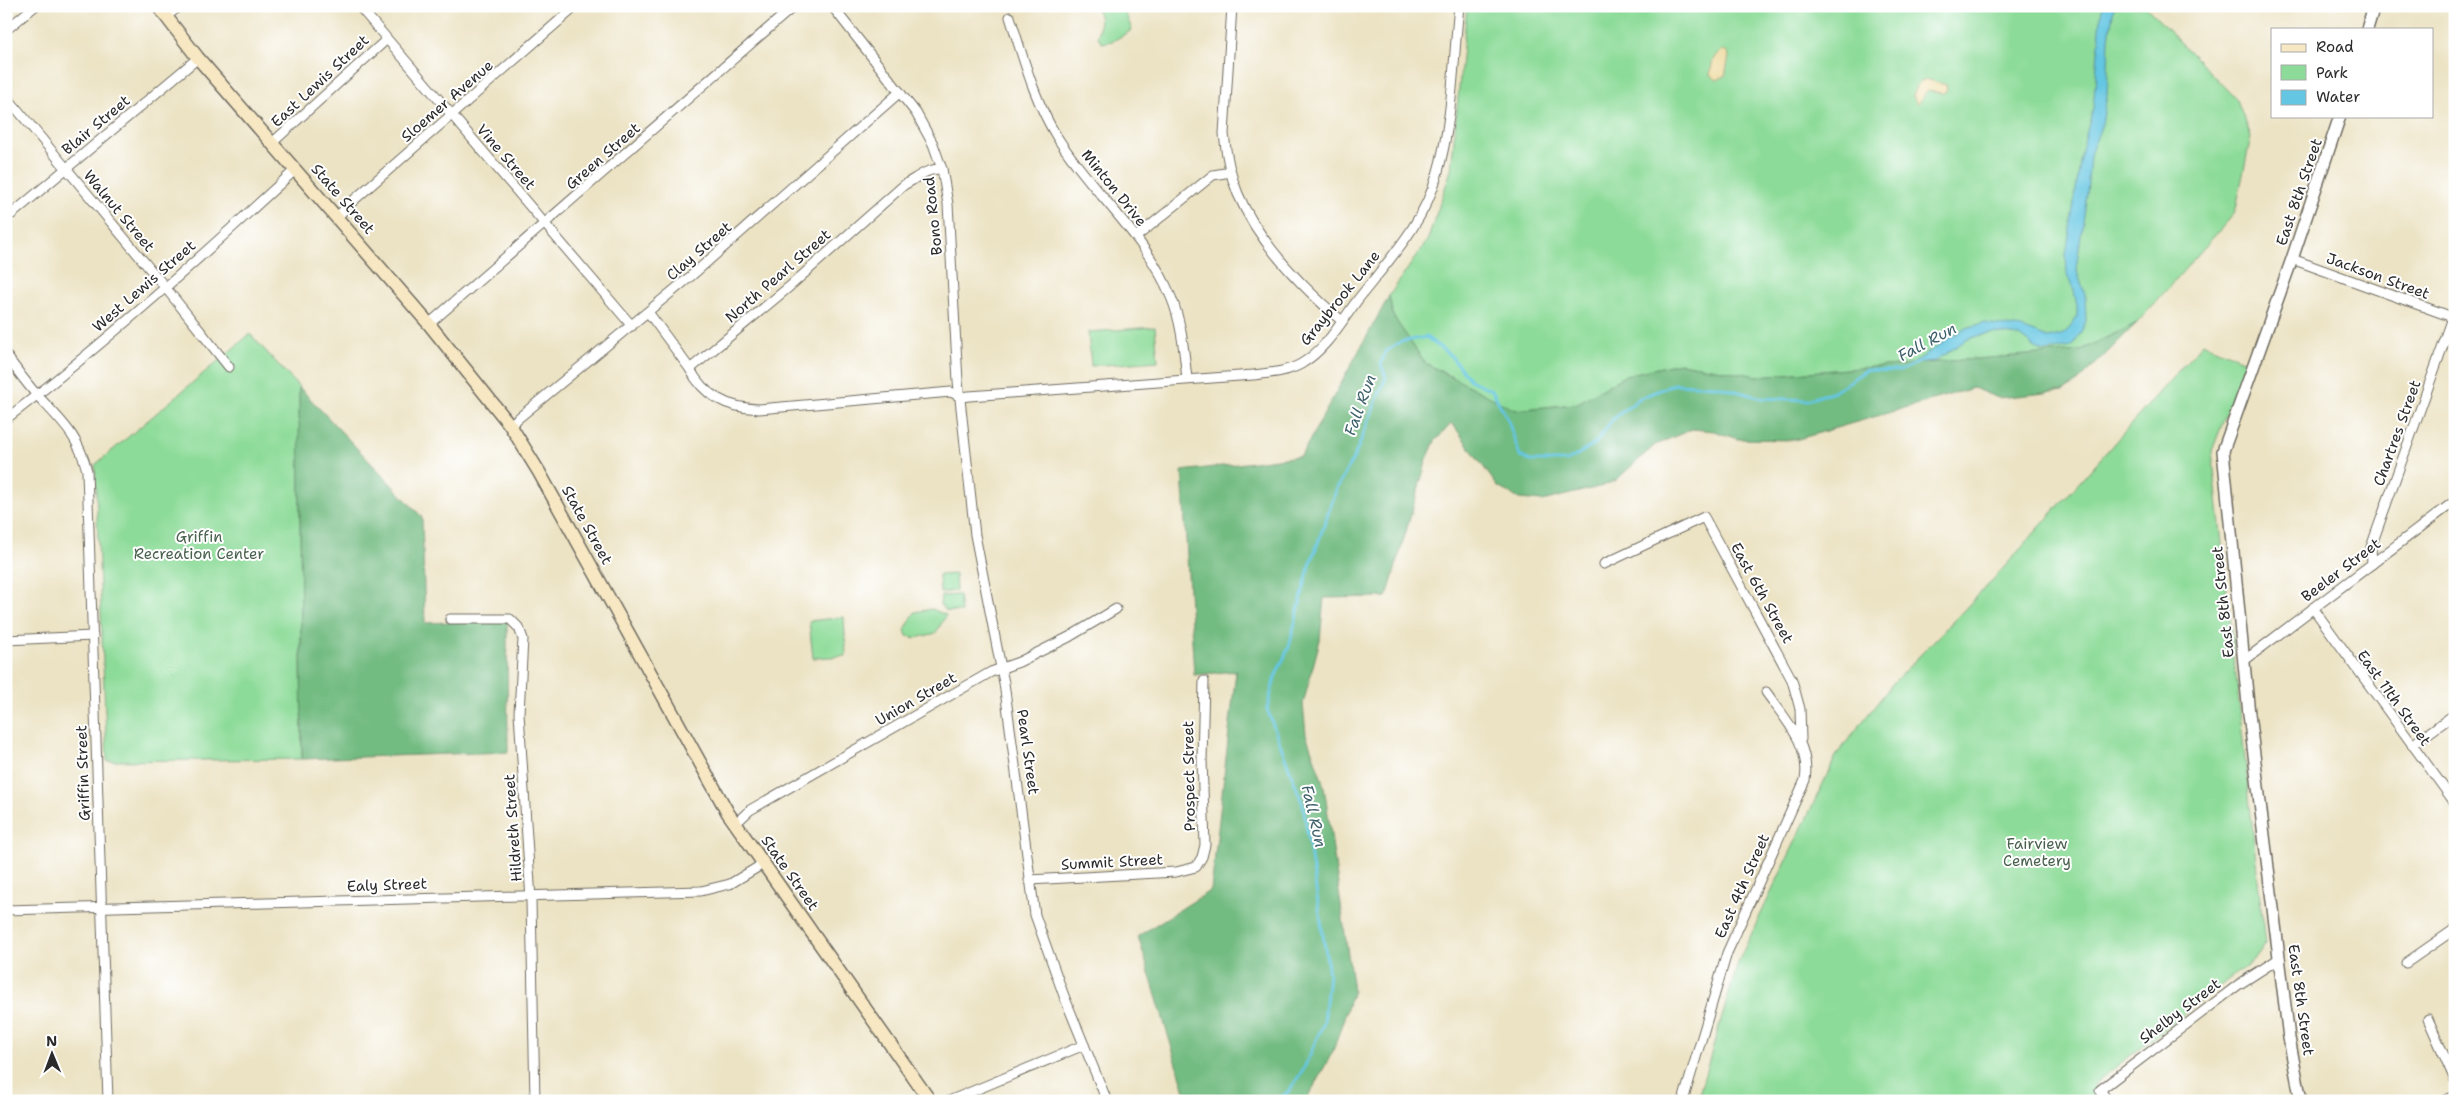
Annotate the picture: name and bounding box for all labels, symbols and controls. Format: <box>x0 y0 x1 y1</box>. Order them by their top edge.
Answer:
legend <box>2271 28 2434 118</box>
street label: East Lewis Street <box>267 30 373 132</box>
text: Road <box>2316 37 2354 57</box>
street label: Sloemer Avenue <box>397 55 497 147</box>
text: Park <box>2316 63 2348 83</box>
text: Water <box>2316 87 2360 107</box>
street label: Blair Street <box>58 91 134 159</box>
street label: Green Street <box>561 118 645 194</box>
street label: Vine Street <box>472 120 540 194</box>
street label: East 8th Street <box>2271 136 2327 248</box>
street label: Minton Drive <box>1077 145 1151 231</box>
street label: State Street <box>307 159 379 239</box>
street label: Walnut Street <box>79 166 159 256</box>
street label: Bono Road <box>919 175 947 256</box>
street label: Clay Street <box>662 217 736 285</box>
street label: North Pearl Street <box>721 225 835 327</box>
street label: West Lewis Street <box>88 236 200 336</box>
street label: Graybrook Lane <box>1295 246 1385 350</box>
street label: Jackson Street <box>2324 248 2432 304</box>
water label: Fall Run <box>1894 318 1960 366</box>
water label: Fall Run <box>1339 371 1381 439</box>
street label: Chartres Street <box>2369 377 2425 489</box>
street label: State Street <box>557 482 617 568</box>
park label: Griffin Recreation Center <box>134 527 264 564</box>
street label: Beeler Street <box>2297 534 2385 606</box>
street label: East 6th Street <box>1726 539 1798 647</box>
street label: East 8th Street <box>2207 545 2239 659</box>
street label: East 11th Street <box>2352 646 2436 750</box>
street label: Union Street <box>872 668 960 730</box>
street label: Pearl Street <box>1012 708 1044 796</box>
street label: Prospect Street <box>1178 721 1200 831</box>
street label: Griffin Street <box>71 725 95 821</box>
street label: Hildreth Street <box>499 773 527 883</box>
water label: Fall Run <box>1297 783 1331 849</box>
street label: State Street <box>757 831 823 915</box>
street label: East 4th Street <box>1710 831 1774 941</box>
park label: Fairview Cemetery <box>2003 834 2071 871</box>
street label: Summit Street <box>1060 849 1164 875</box>
street label: Ealy Street <box>347 874 427 896</box>
street label: East 8th Street <box>2283 943 2319 1057</box>
street label: Shelby Street <box>2135 974 2225 1048</box>
north arrow <box>28 1030 78 1080</box>
text: N <box>46 1032 57 1050</box>

